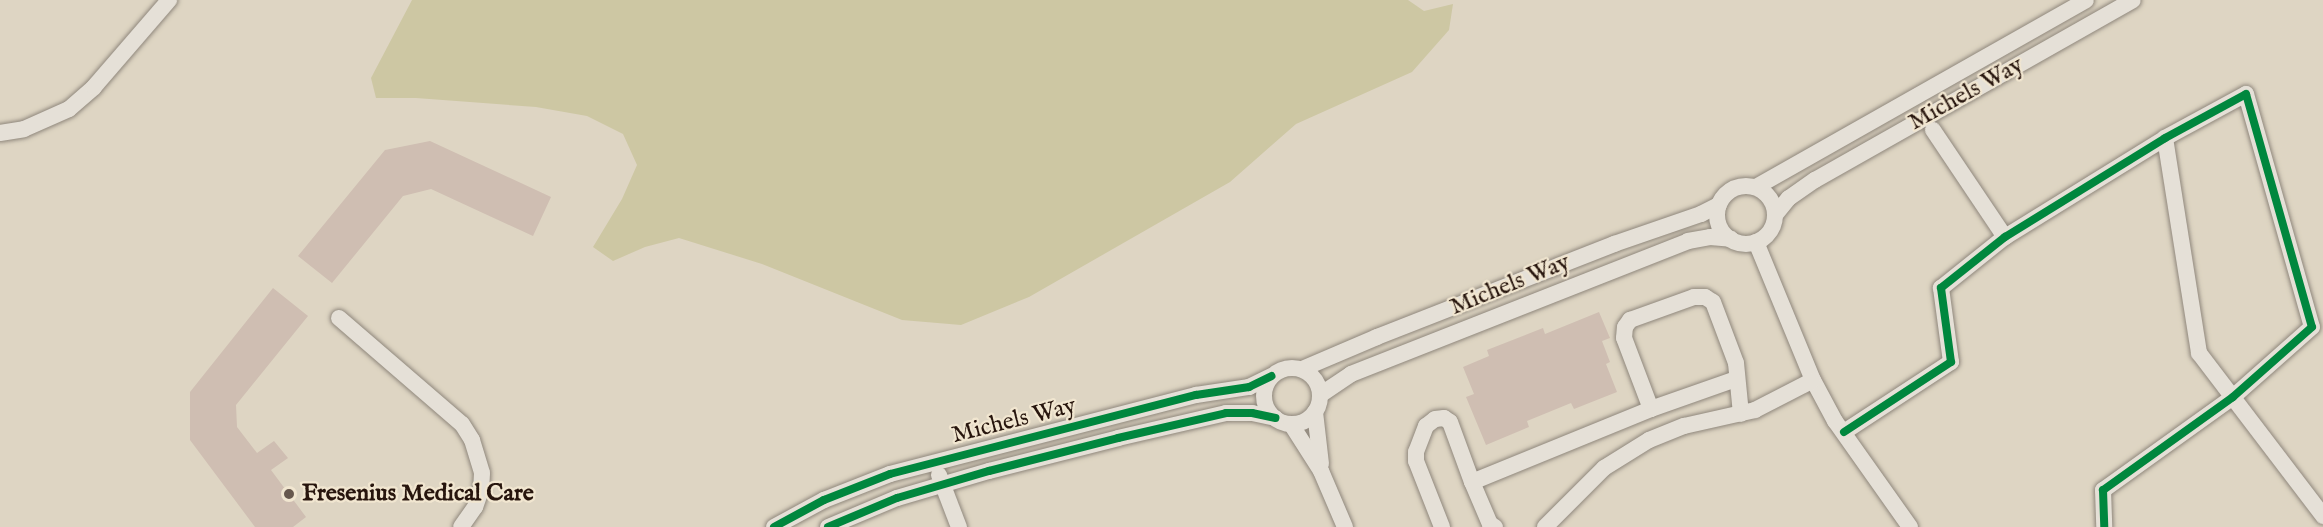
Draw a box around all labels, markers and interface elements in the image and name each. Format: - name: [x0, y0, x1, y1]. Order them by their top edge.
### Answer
- street label: Michels Way: [1904, 51, 2028, 137]
- street label: Michels Way: [1446, 248, 1574, 322]
- street label: Michels Way: [949, 392, 1079, 450]
- place label: Fresenius Medical Care: [302, 480, 534, 508]
- marker: Fresenius Medical Care: [280, 485, 298, 503]

